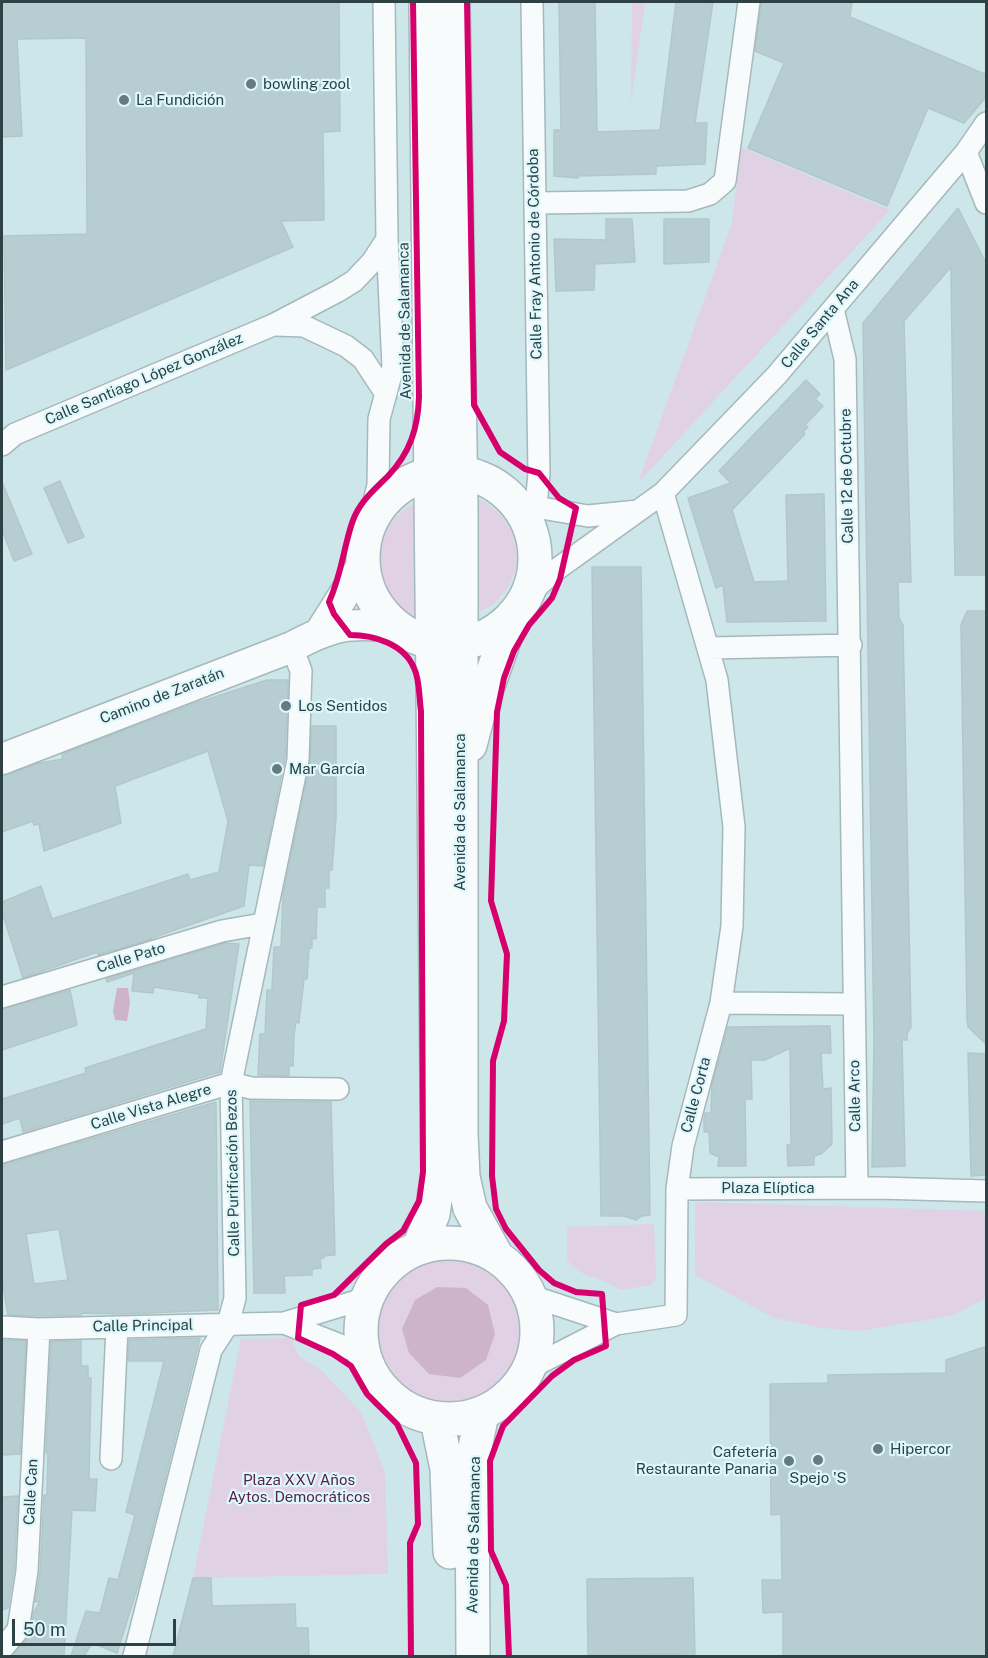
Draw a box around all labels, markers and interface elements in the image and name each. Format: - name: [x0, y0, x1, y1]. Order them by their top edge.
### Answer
- place label: bowling zool: [263, 75, 351, 93]
- marker: bowling zool: [244, 77, 258, 91]
- place label: La Fundición: [136, 91, 224, 109]
- marker: La Fundición: [117, 93, 131, 107]
- street label: Calle Fray Antonio de Córdoba: [524, 148, 546, 360]
- street label: Avenida de Salamanca: [395, 242, 415, 400]
- street label: Calle Santa Ana: [777, 276, 863, 372]
- street label: Calle Santiago López González: [42, 329, 246, 429]
- street label: Calle 12 de Octubre: [837, 408, 857, 544]
- street label: Camino de Zaratán: [97, 664, 227, 728]
- place label: Los Sentidos: [298, 697, 387, 715]
- marker: Los Sentidos: [279, 699, 293, 713]
- street label: Avenida de Salamanca: [451, 733, 469, 891]
- place label: Mar García: [289, 760, 365, 778]
- marker: Mar García: [270, 762, 284, 776]
- street label: Calle Pato: [95, 939, 167, 977]
- street label: Calle Corta: [677, 1055, 715, 1135]
- street label: Calle Arco: [845, 1060, 865, 1132]
- street label: Calle Vista Alegre: [89, 1080, 213, 1134]
- street label: Calle Purificación Bezos: [223, 1089, 243, 1257]
- street label: Plaza Elíptica: [721, 1179, 815, 1197]
- street label: Calle Principal: [93, 1316, 193, 1336]
- place label: Hipercor: [890, 1440, 951, 1458]
- marker: Hipercor: [871, 1442, 885, 1456]
- place label: Cafetería Restaurante Panaria: [636, 1443, 777, 1478]
- marker: Spejo 'S: [811, 1453, 825, 1467]
- marker: Cafetería Restaurante Panaria: [782, 1454, 796, 1468]
- street label: Avenida de Salamanca: [464, 1456, 484, 1614]
- street label: Calle Can: [20, 1458, 42, 1526]
- place label: Spejo 'S: [789, 1469, 847, 1487]
- park label: Plaza XXV Años Aytos. Democráticos: [228, 1471, 370, 1506]
- scale bar: [15, 1607, 178, 1645]
- text: 50 m: [23, 1619, 66, 1640]

